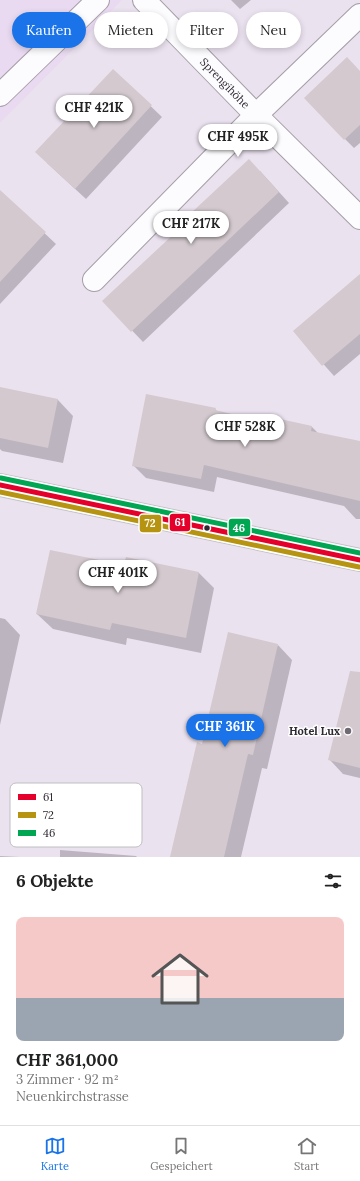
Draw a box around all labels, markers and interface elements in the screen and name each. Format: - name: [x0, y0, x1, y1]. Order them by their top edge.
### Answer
- chip: Kaufen: [12, 12, 86, 48]
- chip: Mieten: [94, 12, 168, 48]
- chip: Filter: [176, 12, 238, 48]
- chip: Neu: [246, 12, 301, 48]
- street label: Sprengihöhe: [197, 55, 253, 111]
- pin: CHF 421K: [53, 95, 135, 129]
- text: CHF 421K: [65, 99, 123, 116]
- pin: CHF 495K: [197, 124, 279, 158]
- text: CHF 495K: [207, 128, 269, 145]
- pin: CHF 217K: [150, 211, 232, 245]
- text: CHF 217K: [162, 215, 220, 232]
- pin: CHF 528K: [204, 414, 286, 448]
- text: CHF 528K: [215, 418, 275, 435]
- line badge: 61: [169, 513, 191, 532]
- line badge: 72: [139, 514, 162, 533]
- text: 61: [175, 515, 186, 529]
- text: 72: [144, 516, 156, 530]
- line badge: 46: [228, 518, 251, 537]
- text: 46: [233, 521, 245, 535]
- unlabelled marker: [202, 523, 212, 533]
- pin: CHF 401K: [77, 560, 159, 594]
- text: CHF 401K: [88, 564, 148, 581]
- pin: CHF 361K: [184, 714, 266, 748]
- text: CHF 361K: [195, 718, 255, 735]
- place label: Hotel Lux: [289, 724, 340, 738]
- marker: Hotel Lux: [343, 726, 353, 736]
- legend: [10, 783, 142, 847]
- text: 61: [43, 790, 53, 804]
- text: 72: [43, 808, 54, 822]
- text: 46: [43, 826, 55, 840]
- text: 6 Objekte: [16, 870, 93, 892]
- icon: filters: [322, 870, 344, 892]
- icon: home: [144, 943, 216, 1015]
- text: CHF 361,000: [16, 1049, 118, 1071]
- text: 3 Zimmer · 92 m²: [16, 1071, 119, 1088]
- text: Neuenkirchstrasse: [16, 1088, 129, 1105]
- tab: Karte: [41, 1135, 69, 1173]
- tab: Gespeichert: [150, 1135, 213, 1173]
- tab: Start: [294, 1135, 319, 1173]

